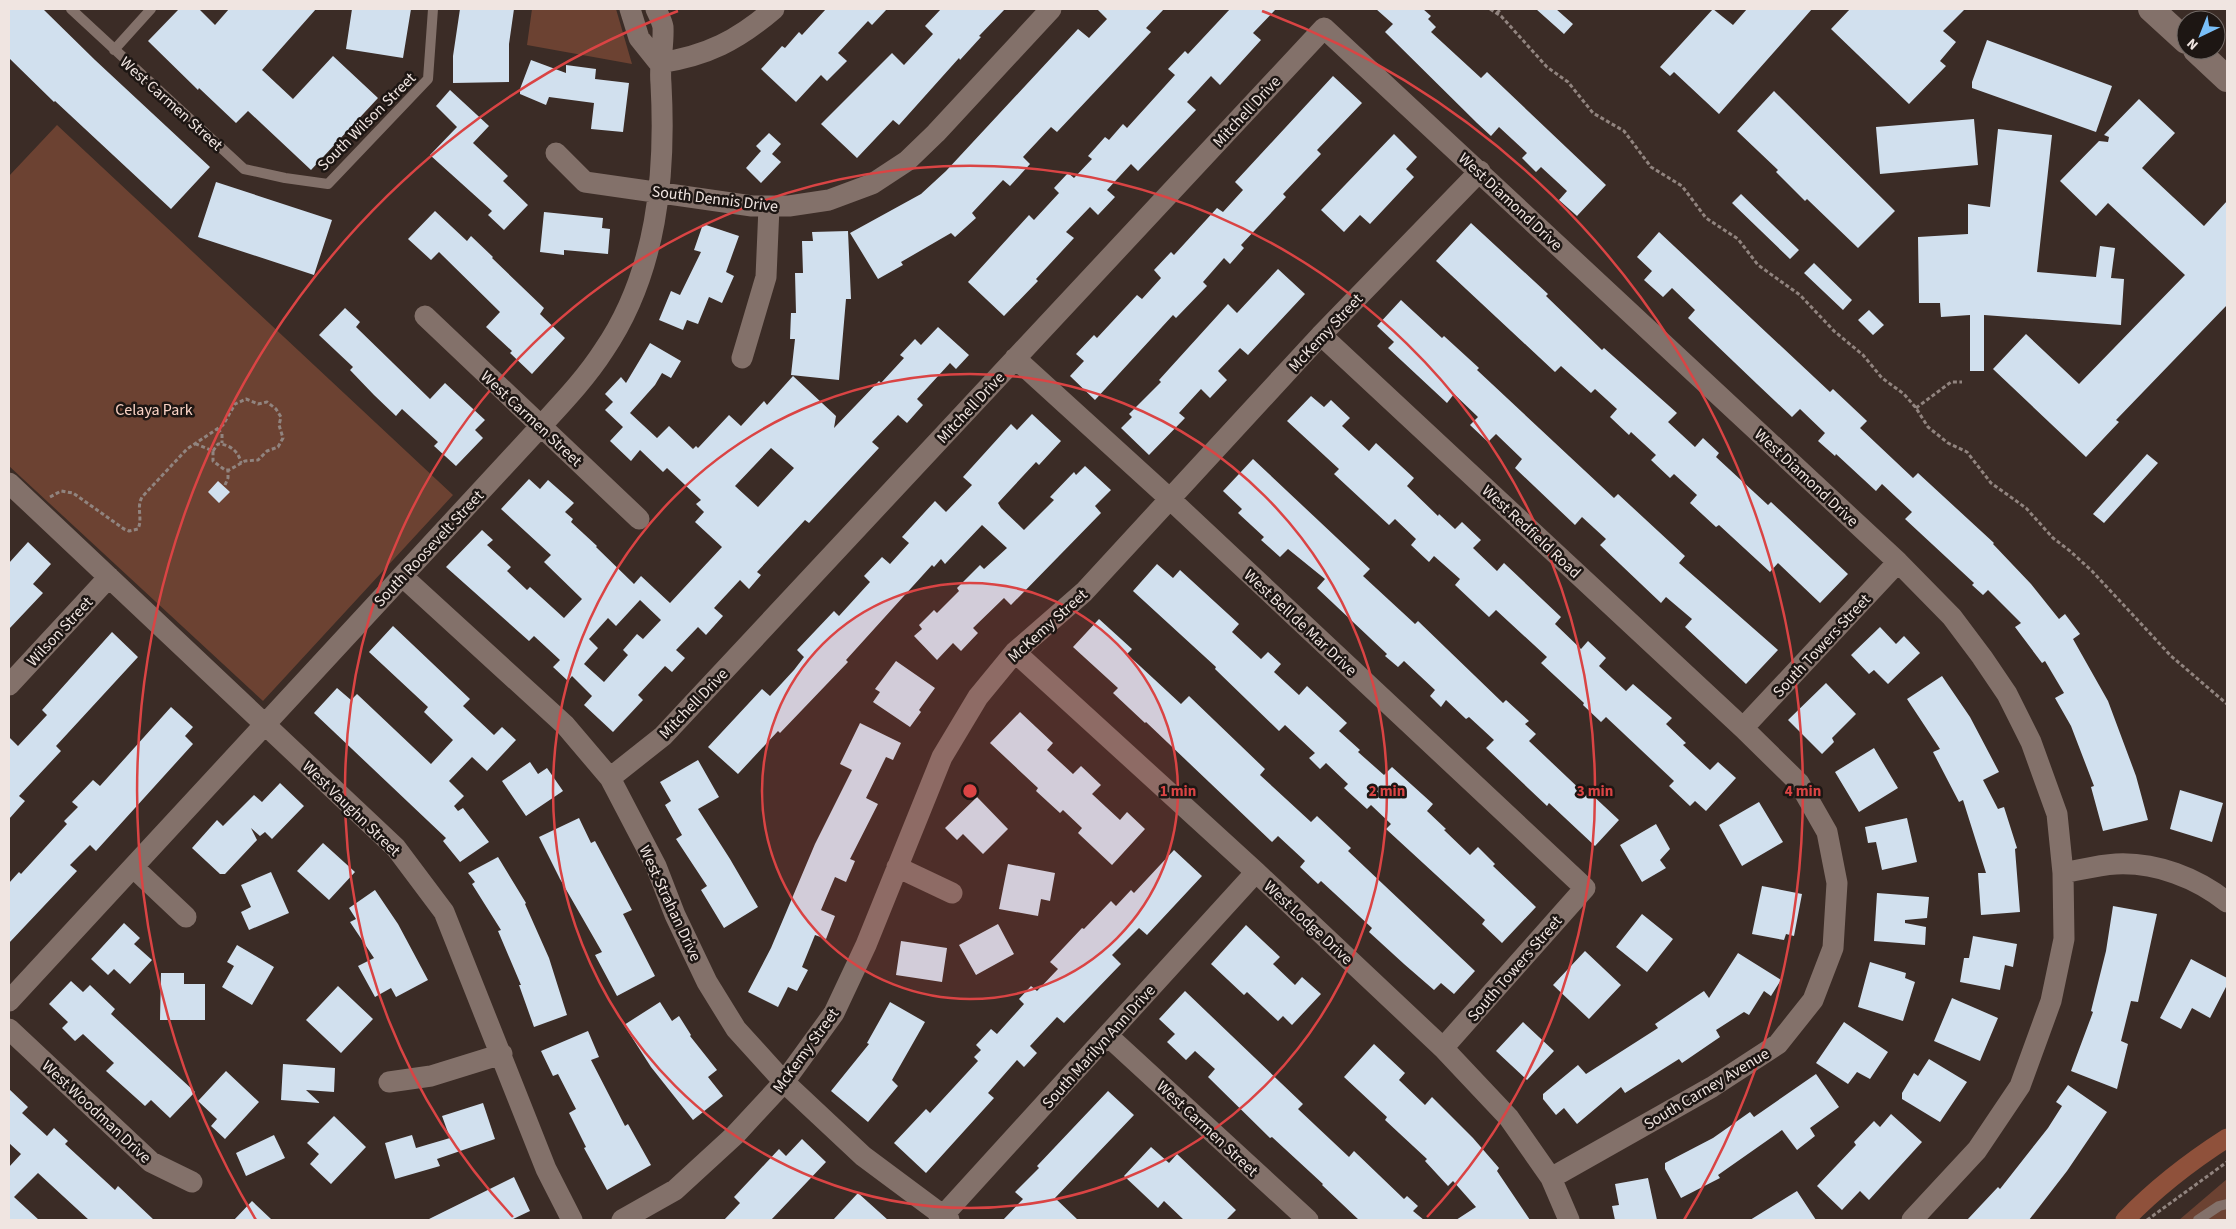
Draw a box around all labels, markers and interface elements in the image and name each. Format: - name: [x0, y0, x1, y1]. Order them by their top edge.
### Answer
- north arrow: [2176, 10, 2226, 60]
- text: N: [2183, 33, 2203, 54]
- street label: West Carmen Street: [115, 52, 228, 156]
- street label: South Wilson Street: [313, 67, 421, 176]
- street label: Mitchell Drive: [1208, 71, 1286, 152]
- street label: West Diamond Drive: [1454, 148, 1567, 256]
- street label: South Dennis Drive: [650, 180, 779, 218]
- street label: McKemy Street: [1284, 288, 1368, 377]
- street label: West Carmen Street: [476, 366, 587, 472]
- street label: Mitchell Drive: [932, 367, 1010, 448]
- park label: Celaya Park: [115, 399, 193, 421]
- street label: West Diamond Drive: [1750, 424, 1863, 532]
- street label: West Redfield Road: [1477, 480, 1586, 584]
- street label: South Roosevelt Street: [369, 485, 489, 612]
- street label: West Bell de Mar Drive: [1239, 564, 1362, 681]
- street label: McKemy Street: [1003, 584, 1093, 667]
- street label: South Towers Street: [1768, 589, 1876, 702]
- street label: Wilson Street: [22, 592, 98, 671]
- street label: Mitchell Drive: [654, 663, 733, 744]
- street label: West Vaughn Street: [297, 756, 406, 862]
- text: 1 min: [1160, 781, 1196, 802]
- text: 2 min: [1369, 781, 1405, 802]
- text: 3 min: [1577, 781, 1613, 802]
- text: 4 min: [1785, 781, 1821, 802]
- centre of rings: [961, 782, 979, 800]
- street label: West Strahan Drive: [634, 842, 707, 965]
- street label: West Lodge Drive: [1259, 876, 1358, 970]
- street label: South Towers Street: [1462, 910, 1567, 1027]
- street label: South Marilyn Ann Drive: [1037, 980, 1160, 1113]
- street label: McKemy Street: [768, 1003, 844, 1098]
- street label: South Carney Avenue: [1640, 1043, 1773, 1135]
- street label: West Woodman Drive: [37, 1055, 156, 1168]
- street label: West Carmen Street: [1152, 1076, 1263, 1182]

